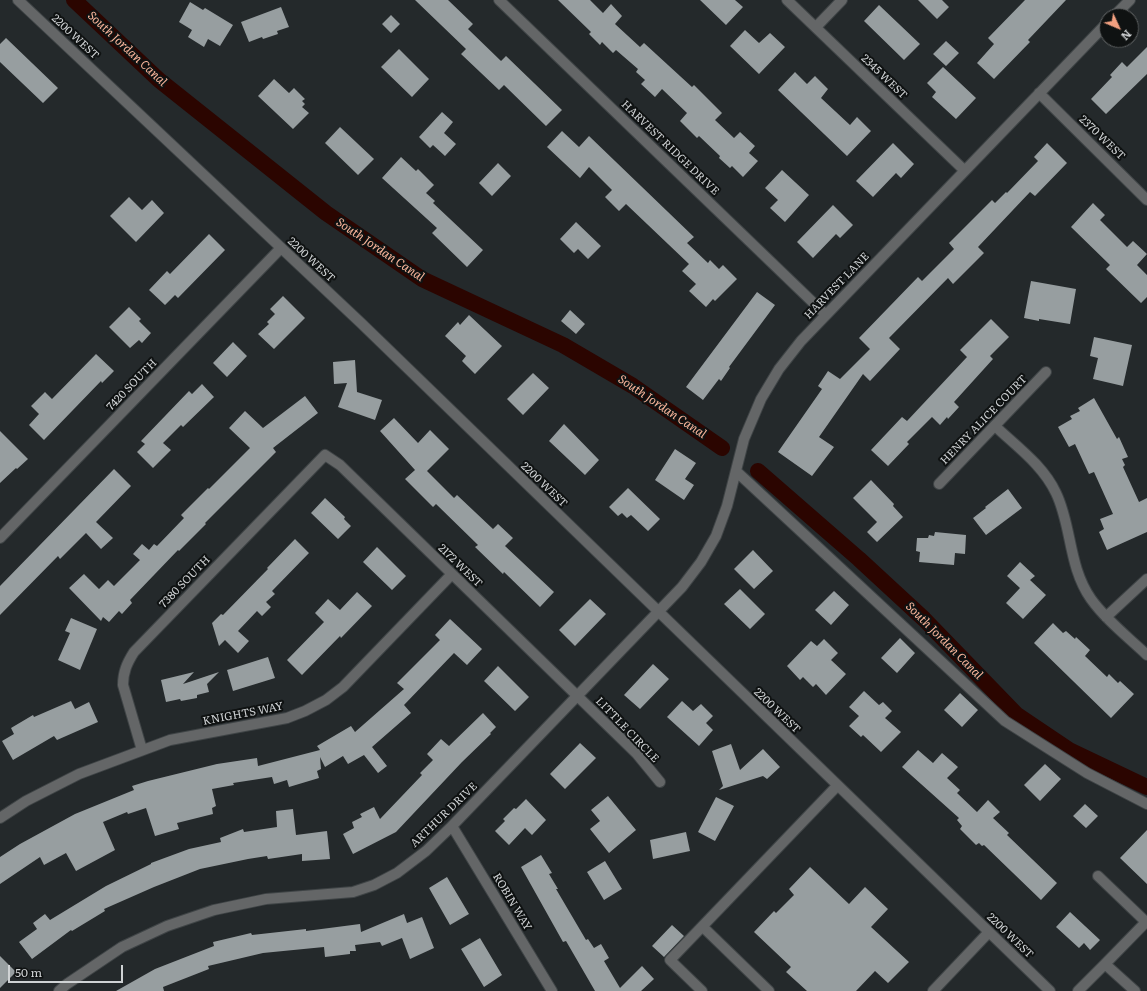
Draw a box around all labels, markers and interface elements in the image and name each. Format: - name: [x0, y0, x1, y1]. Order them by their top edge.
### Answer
- north arrow: [1099, 8, 1139, 48]
- water label: South Jordan Canal: [84, 9, 170, 89]
- street label: 2200 WEST: [49, 12, 101, 62]
- text: N: [1118, 27, 1136, 45]
- street label: 2345 WEST: [858, 52, 910, 102]
- street label: HARVEST RIDGE DRIVE: [618, 98, 722, 198]
- street label: 2370 WEST: [1076, 113, 1128, 163]
- water label: South Jordan Canal: [333, 215, 427, 285]
- street label: 2200 WEST: [285, 235, 337, 285]
- street label: HARVEST LANE: [802, 250, 872, 322]
- street label: 7420 SOUTH: [104, 357, 160, 413]
- water label: South Jordan Canal: [615, 372, 709, 442]
- street label: HENRY ALICE COURT: [938, 373, 1030, 467]
- street label: 2200 WEST: [518, 460, 570, 510]
- street label: 2172 WEST: [435, 542, 485, 590]
- street label: 7380 SOUTH: [157, 553, 213, 611]
- water label: South Jordan Canal: [902, 599, 986, 683]
- street label: 2200 WEST: [751, 686, 803, 736]
- street label: LITTLE CIRCLE: [593, 695, 661, 765]
- street label: KNIGHTS WAY: [202, 700, 284, 728]
- street label: ARTHUR DRIVE: [408, 780, 480, 850]
- street label: ROBIN WAY: [490, 871, 534, 933]
- street label: 2200 WEST: [984, 911, 1036, 961]
- scale bar: [10, 957, 125, 983]
- text: 50 m: [15, 963, 42, 981]

